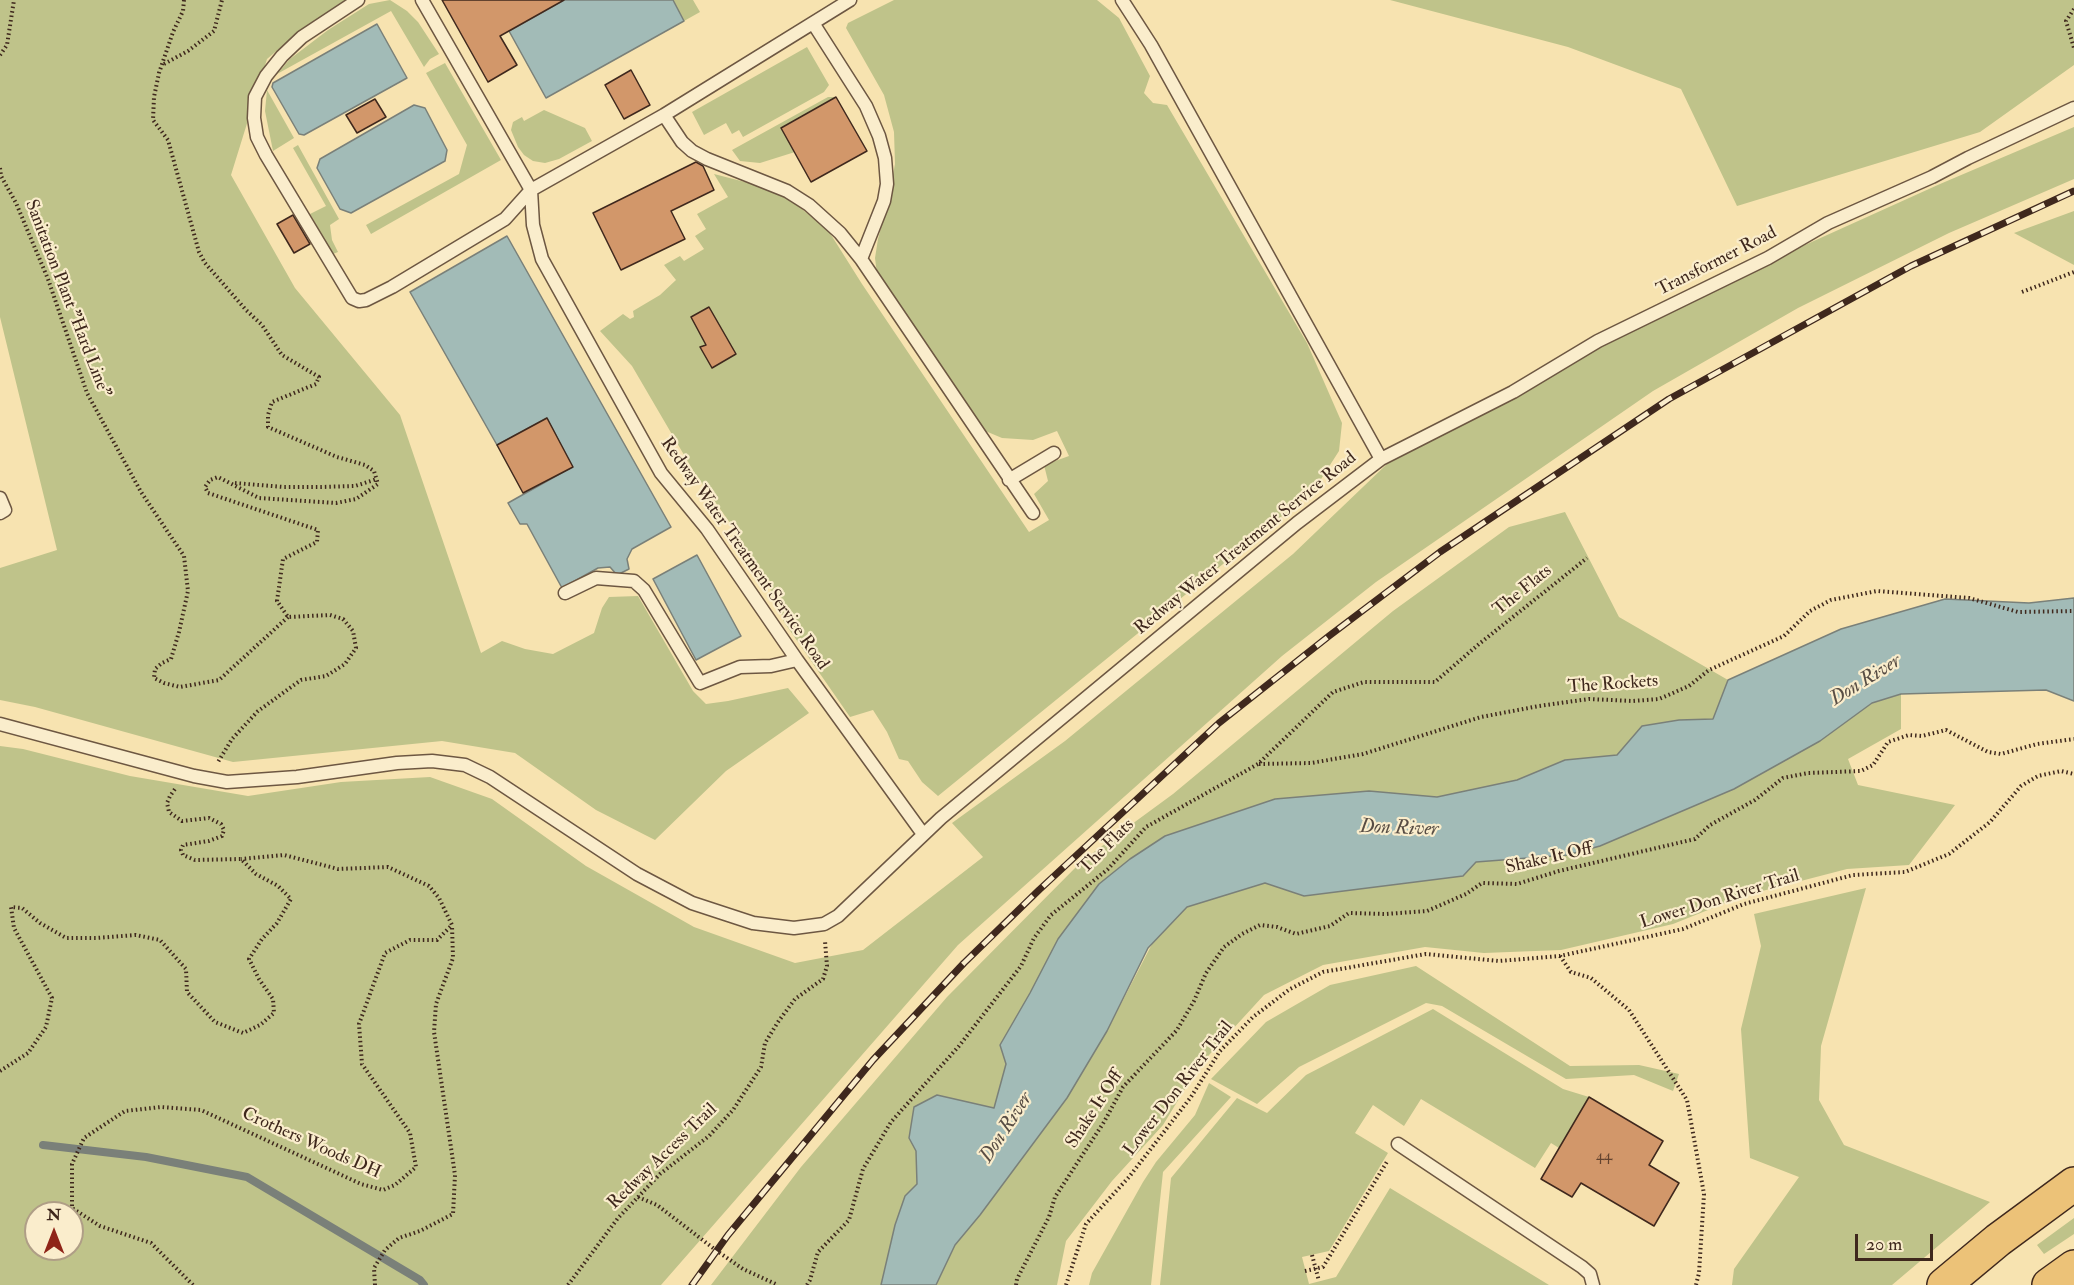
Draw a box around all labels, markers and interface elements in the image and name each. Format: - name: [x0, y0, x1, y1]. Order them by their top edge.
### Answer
- street label: Sanitation Plant "Hard Line": [19, 197, 115, 401]
- street label: Transformer Road: [1653, 223, 1781, 301]
- street label: Redway Water Treatment Service Road: [655, 433, 833, 675]
- street label: Redway Water Treatment Service Road: [1131, 448, 1361, 640]
- street label: The Flats: [1489, 561, 1557, 621]
- water label: Don River: [1826, 650, 1906, 712]
- street label: The Rockets: [1567, 671, 1659, 699]
- street label: The Flats: [1075, 815, 1139, 879]
- water label: Don River: [1359, 816, 1439, 842]
- street label: Shake It Off: [1504, 839, 1594, 879]
- street label: Lower Don River Trail: [1638, 866, 1802, 934]
- street label: Lower Don River Trail: [1120, 1017, 1238, 1161]
- street label: Shake It Off: [1062, 1067, 1128, 1153]
- water label: Don River: [975, 1088, 1039, 1168]
- street label: Redway Access Trail: [604, 1099, 722, 1215]
- street label: Crothers Woods DH: [238, 1104, 384, 1184]
- house number: 44: [1596, 1148, 1612, 1166]
- north arrow: [24, 1201, 84, 1261]
- text: N: [47, 1205, 61, 1225]
- scale bar: [1858, 1222, 1936, 1260]
- text: 20 m: [1866, 1233, 1902, 1256]

